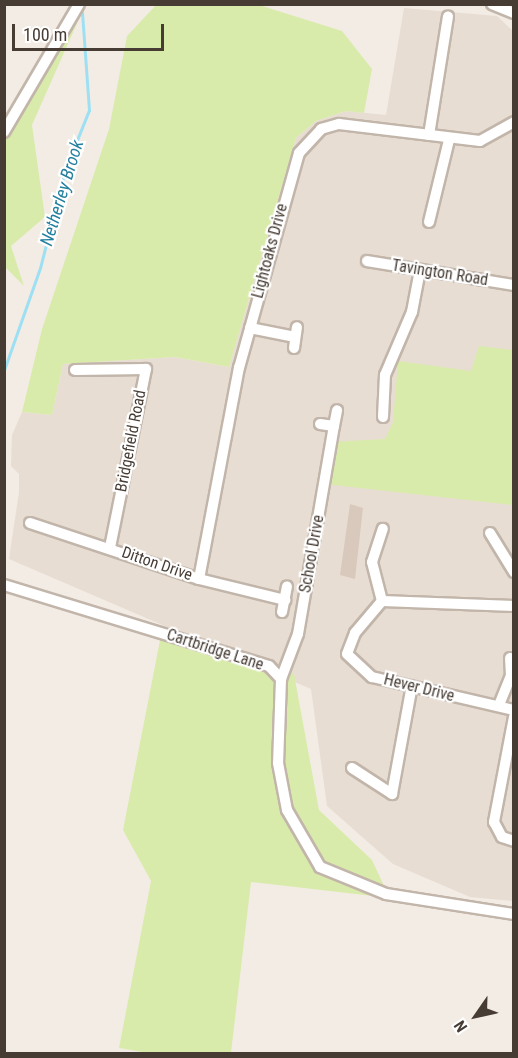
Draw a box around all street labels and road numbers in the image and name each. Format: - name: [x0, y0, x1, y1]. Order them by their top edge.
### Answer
- street label: Lightoaks Drive: [248, 202, 292, 300]
- street label: Tavington Road: [390, 256, 490, 290]
- street label: Bridgefield Road: [112, 388, 150, 494]
- street label: School Drive: [296, 514, 328, 594]
- street label: Ditton Drive: [119, 543, 195, 585]
- street label: Cartbridge Lane: [164, 625, 266, 675]
- street label: Hever Drive: [382, 670, 456, 706]

